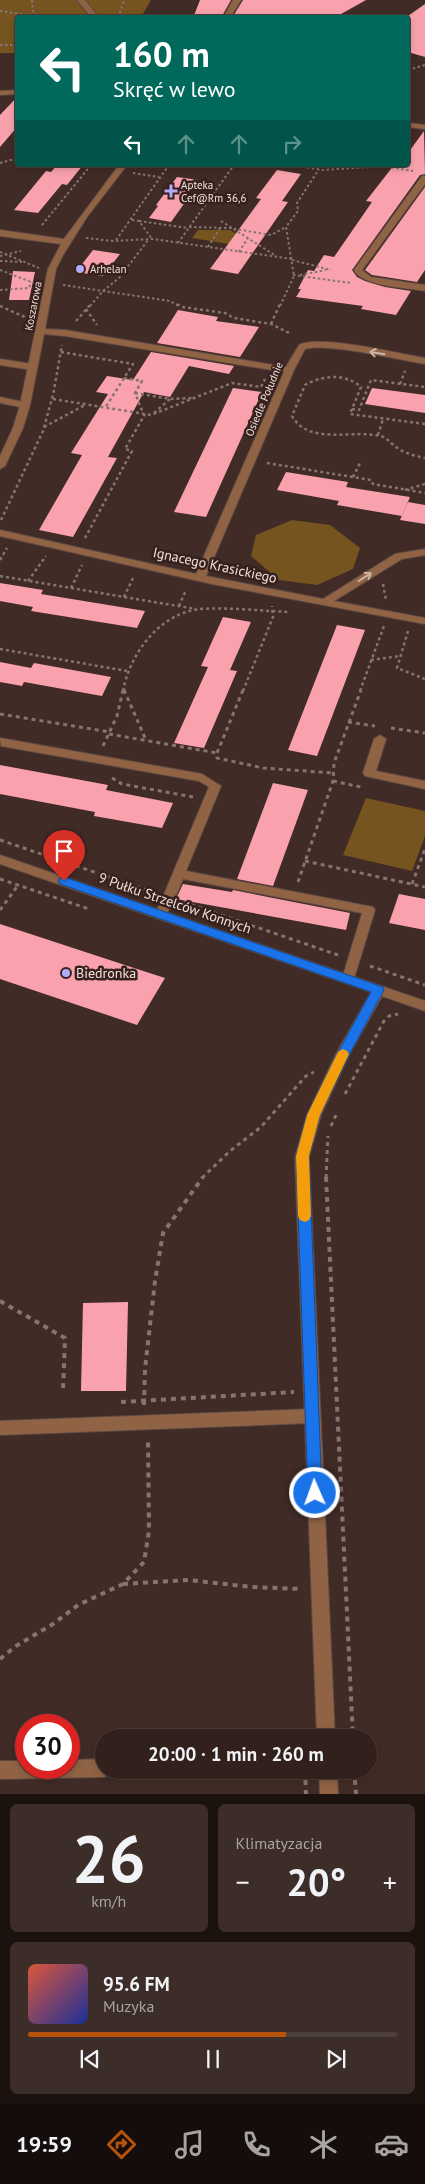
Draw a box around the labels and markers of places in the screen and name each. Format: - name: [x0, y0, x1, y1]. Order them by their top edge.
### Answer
- place label: Apteka Cef@Rm 36,6: [181, 178, 246, 205]
- marker: Apteka Cef@Rm 36,6: [165, 185, 177, 197]
- place label: Arhelan: [90, 262, 126, 276]
- marker: Arhelan: [74, 263, 86, 275]
- pin: [43, 830, 85, 881]
- place label: Biedronka: [76, 964, 136, 982]
- marker: Biedronka: [60, 967, 72, 979]

